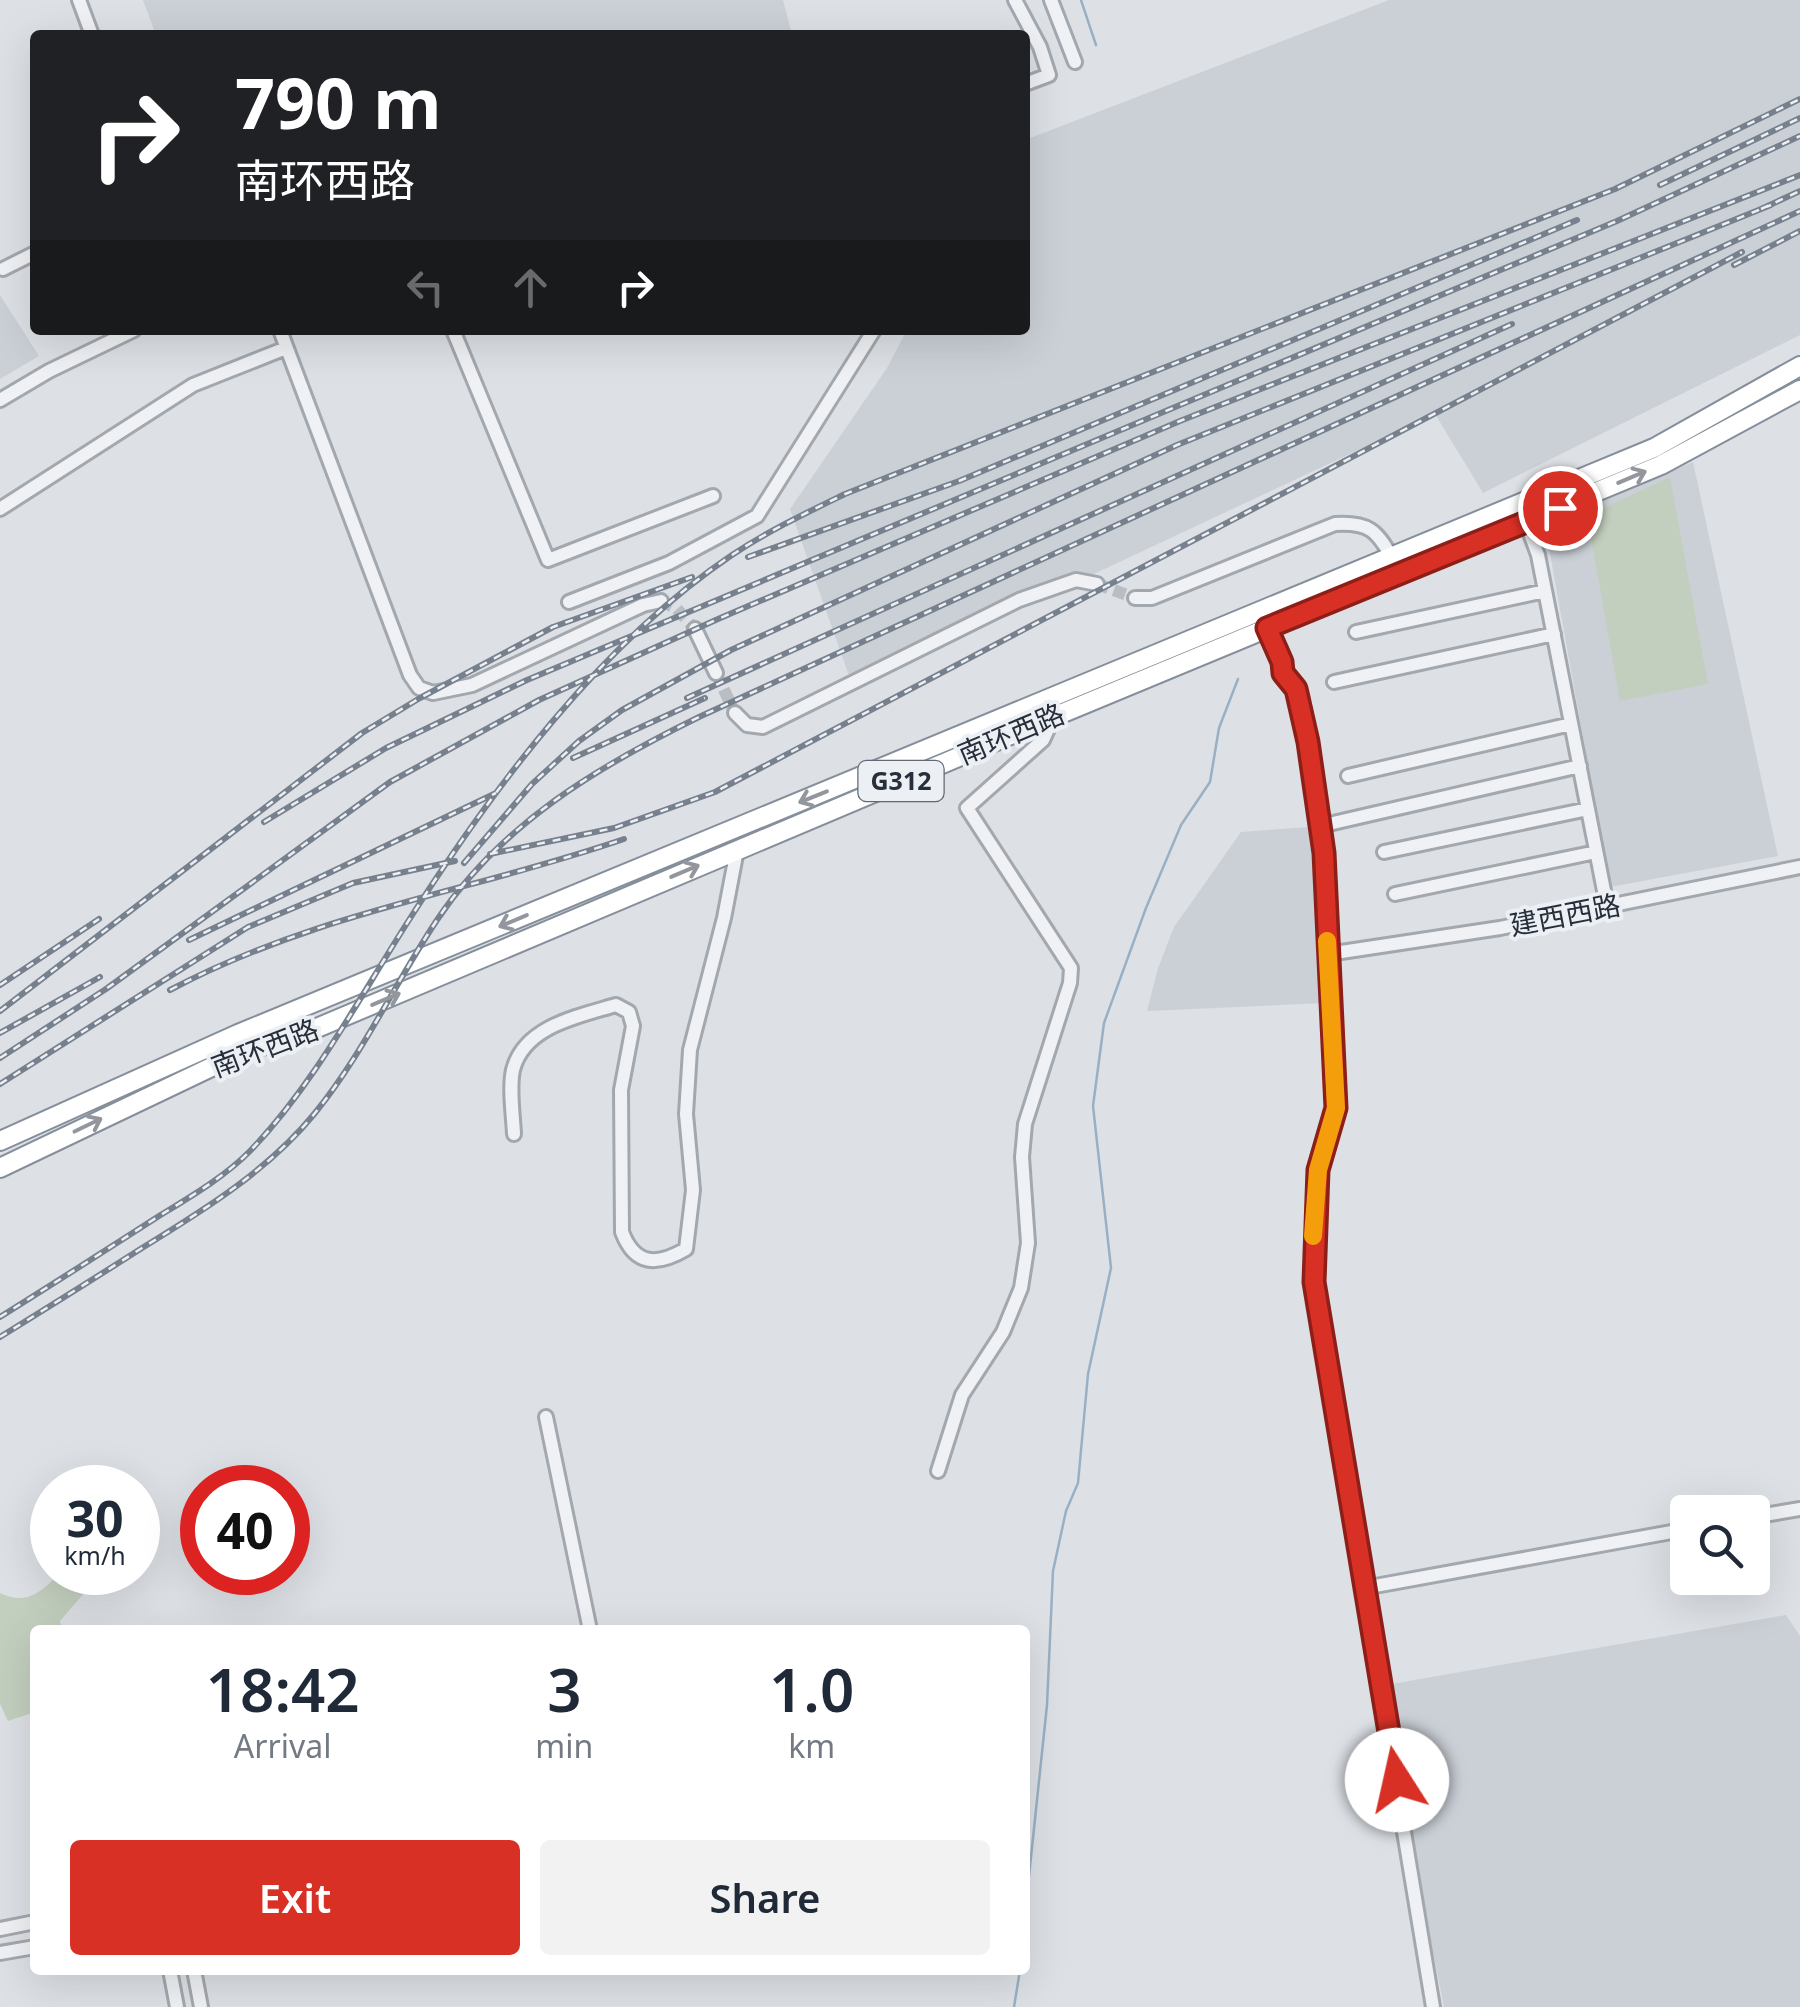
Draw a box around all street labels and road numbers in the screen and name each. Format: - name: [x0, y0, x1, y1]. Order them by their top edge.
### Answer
- street label: 南环西路: [952, 694, 1070, 772]
- road number: G312: [858, 761, 944, 801]
- street label: 建西西路: [1506, 885, 1623, 943]
- street label: 南环西路: [206, 1009, 324, 1085]

